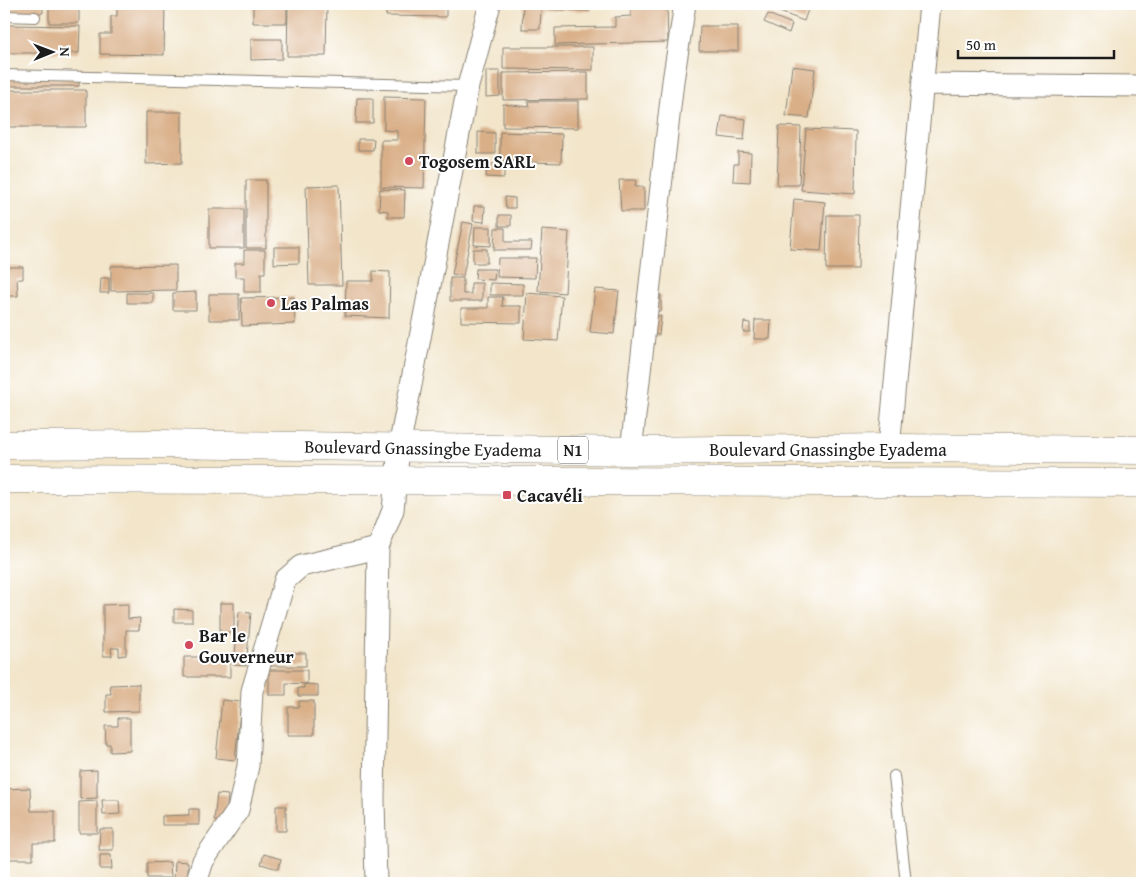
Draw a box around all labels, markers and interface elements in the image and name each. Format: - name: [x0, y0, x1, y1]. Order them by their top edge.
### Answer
- north arrow: [28, 28, 78, 78]
- scale bar: [958, 28, 1115, 60]
- text: 50 m: [966, 34, 997, 55]
- text: N: [55, 47, 75, 57]
- place label: Togosem SARL: [419, 148, 536, 175]
- marker: Togosem SARL: [403, 155, 415, 167]
- place label: Las Palmas: [281, 290, 369, 317]
- marker: Las Palmas: [265, 297, 277, 309]
- street label: Boulevard Gnassingbe Eyadema: [304, 432, 542, 464]
- road number: N1: [558, 436, 588, 464]
- street label: Boulevard Gnassingbe Eyadema: [709, 436, 947, 463]
- place label: Cacavéli: [517, 482, 583, 509]
- marker: Cacavéli: [501, 489, 513, 501]
- place label: Bar le Gouverneur: [199, 622, 295, 670]
- marker: Bar le Gouverneur: [183, 639, 195, 651]

